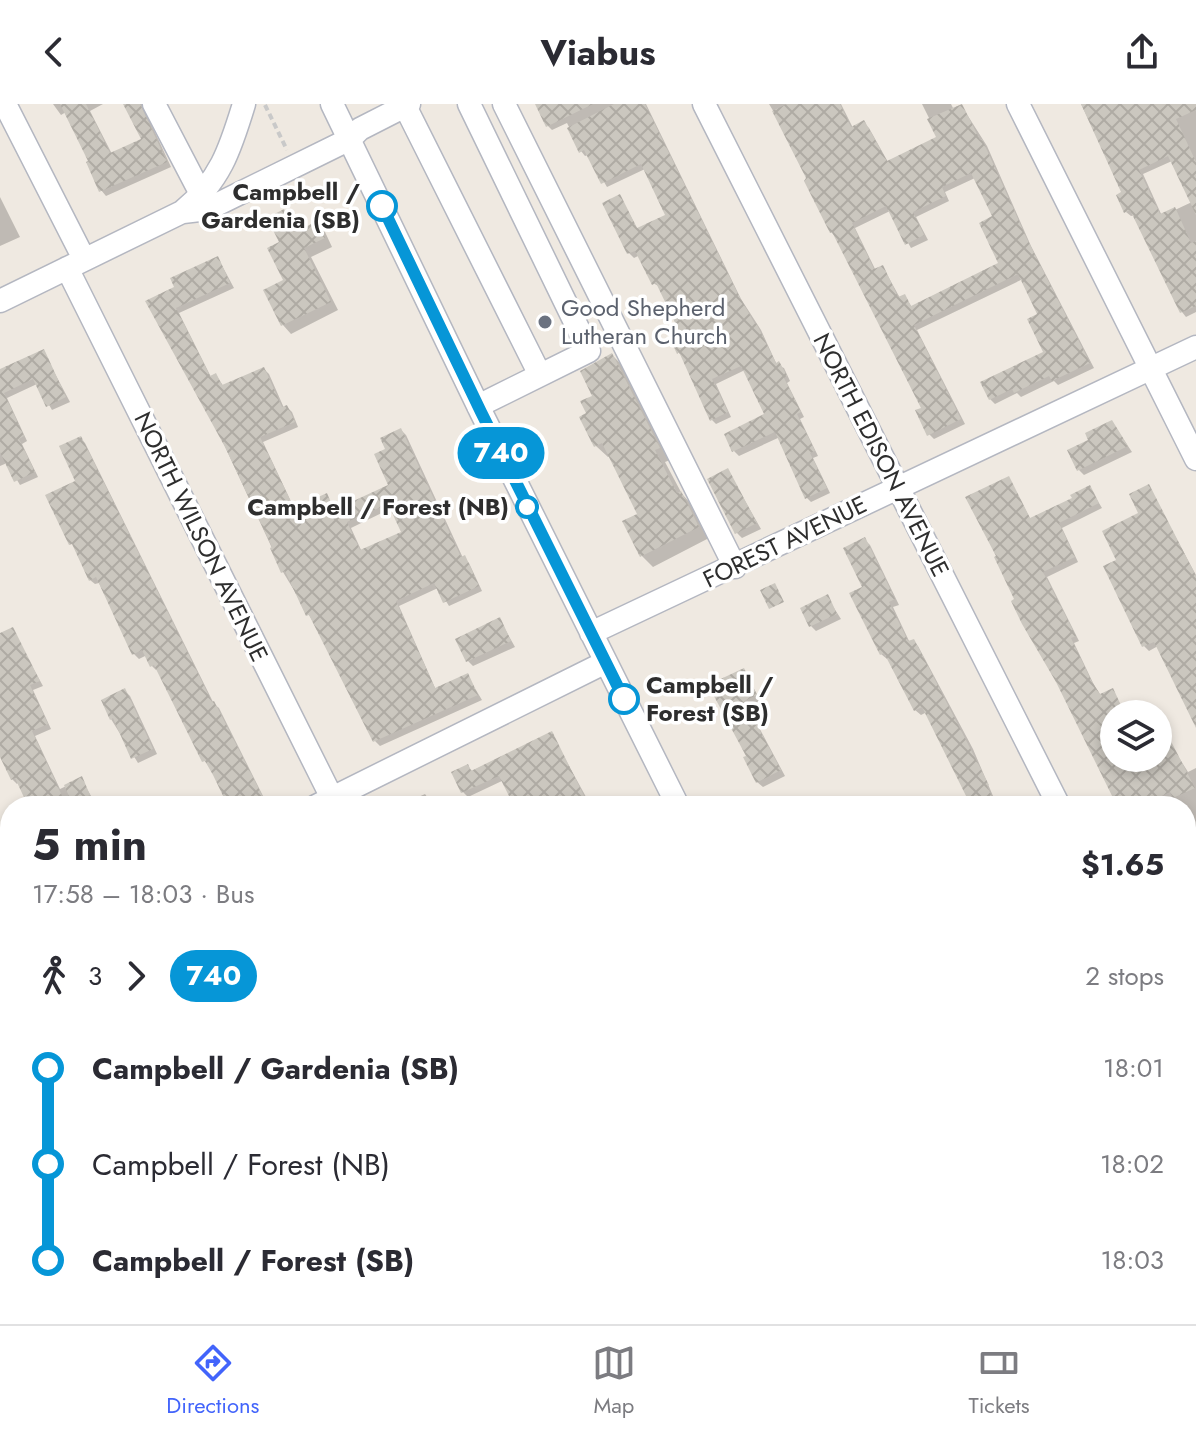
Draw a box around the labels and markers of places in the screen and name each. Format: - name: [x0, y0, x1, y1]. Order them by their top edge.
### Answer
- place label: Campbell / Gardenia (SB): [201, 174, 360, 237]
- marker: Campbell / Gardenia (SB): [367, 191, 397, 221]
- place label: Good Shepherd Lutheran Church: [561, 290, 728, 353]
- marker: Good Shepherd Lutheran Church: [536, 313, 554, 331]
- place label: Campbell / Forest (NB): [247, 489, 509, 524]
- marker: Campbell / Forest (NB): [516, 496, 538, 518]
- place label: Campbell / Forest (SB): [646, 667, 774, 730]
- marker: Campbell / Forest (SB): [609, 684, 639, 714]

